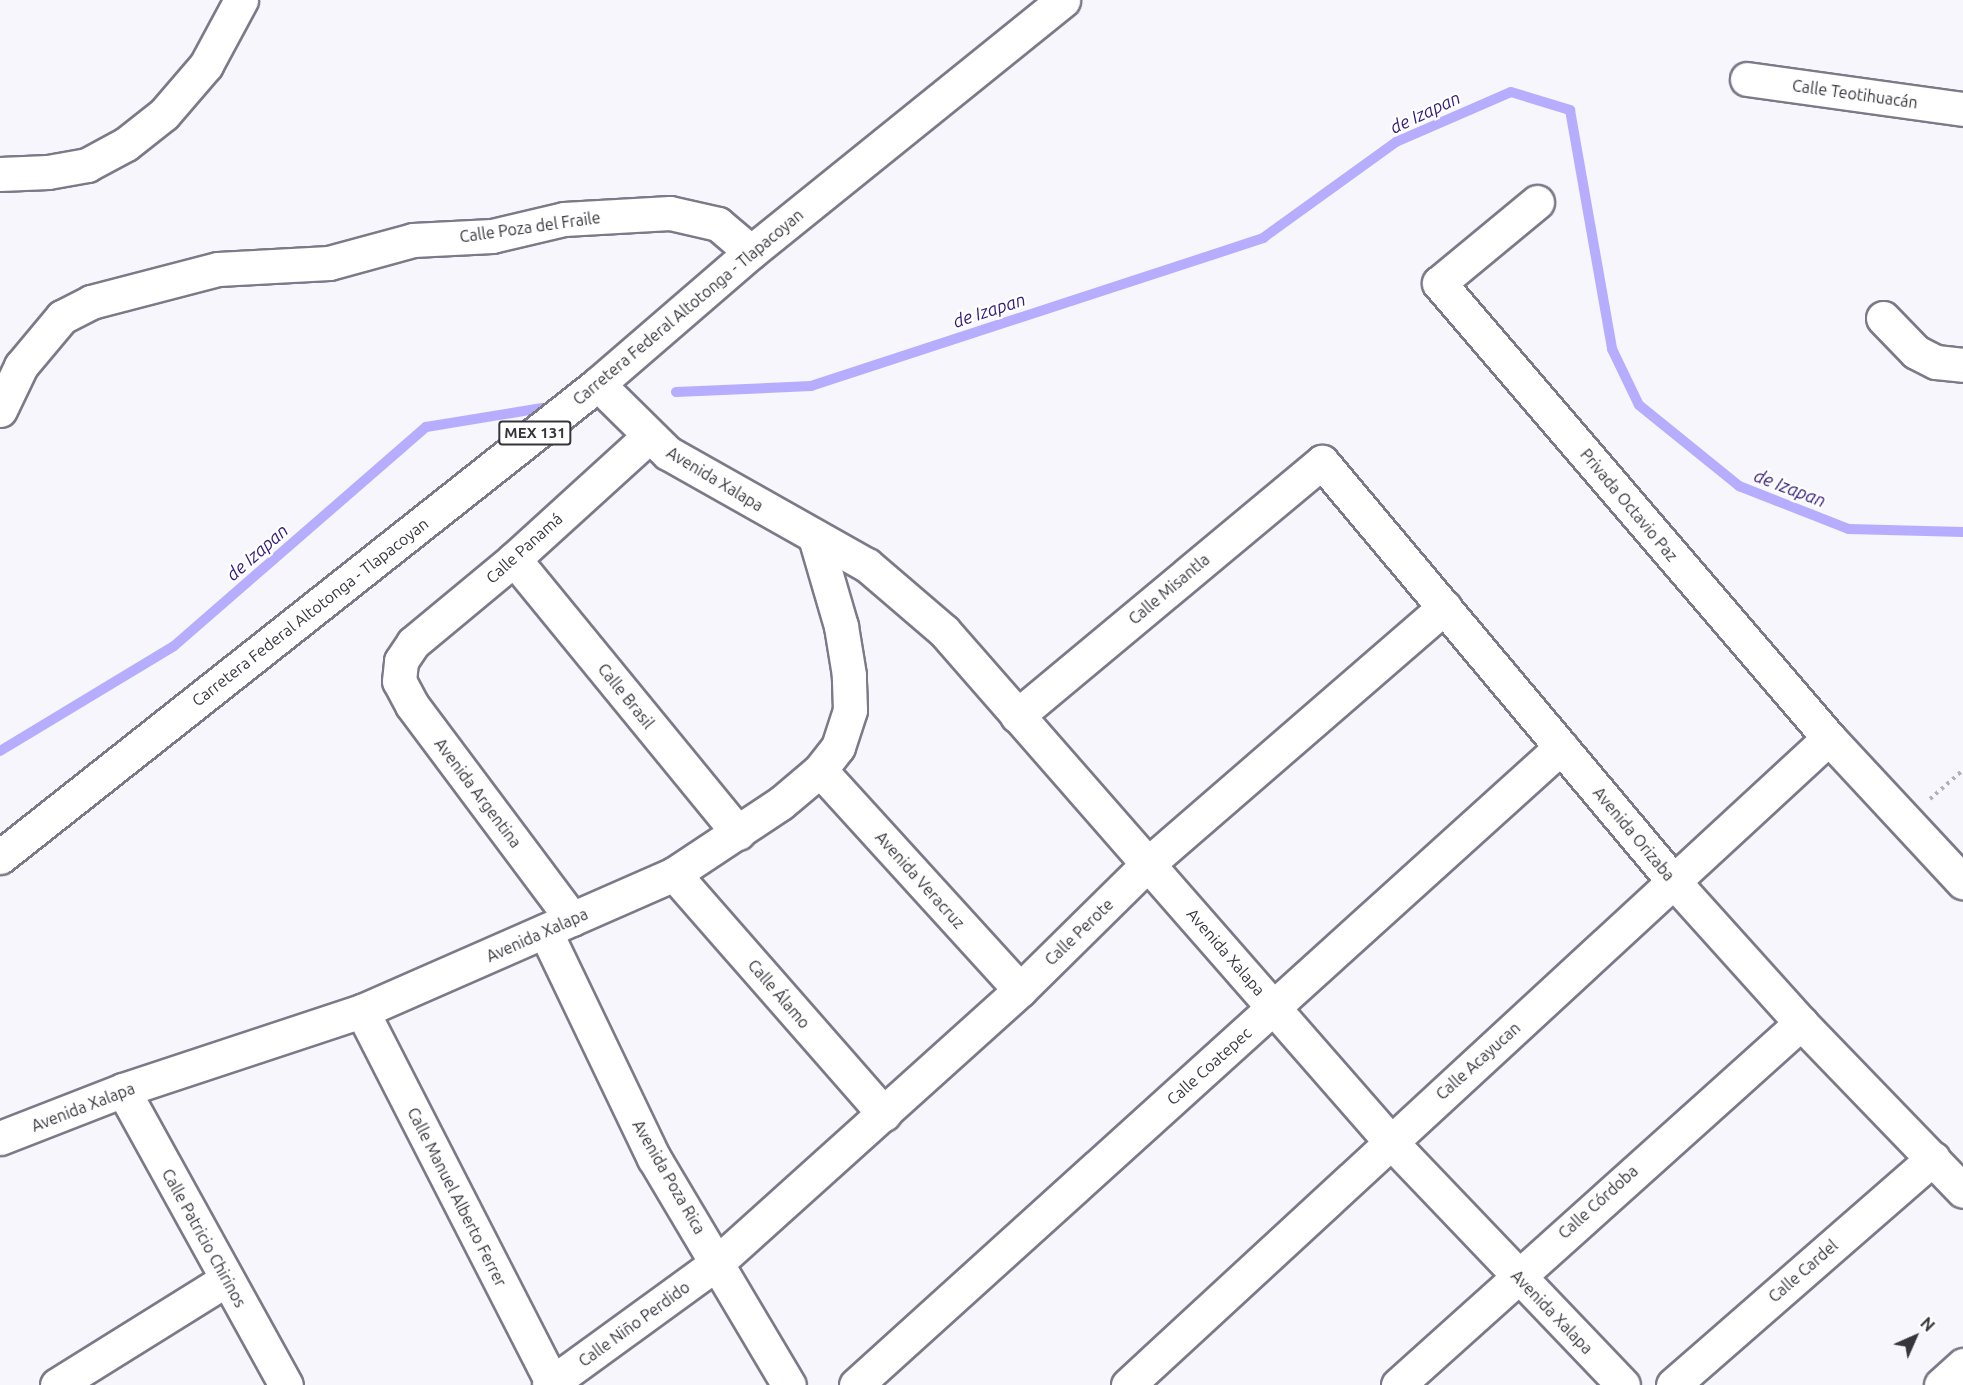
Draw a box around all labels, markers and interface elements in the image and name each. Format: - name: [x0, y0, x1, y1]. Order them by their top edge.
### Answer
- street label: Calle Teotihuacán: [1791, 76, 1919, 112]
- water label: de Izapan: [1386, 86, 1464, 138]
- street label: Carretera Federal Altotonga - Tlapacoyan: [569, 205, 807, 409]
- street label: Calle Poza del Fraile: [458, 208, 602, 246]
- water label: de Izapan: [950, 288, 1028, 332]
- road number: MEX 131: [498, 421, 572, 445]
- street label: Avenida Xalapa: [663, 443, 767, 515]
- street label: Privada Octavio Paz: [1576, 445, 1682, 565]
- water label: de Izapan: [1751, 464, 1829, 512]
- street label: Calle Panamá: [482, 509, 566, 587]
- street label: Carretera Federal Altotonga - Tlapacoyan: [188, 514, 432, 710]
- water label: de Izapan: [222, 519, 292, 585]
- street label: Calle Misantla: [1125, 550, 1213, 628]
- street label: Calle Brasil: [594, 660, 658, 732]
- street label: Avenida Argentina: [431, 734, 525, 852]
- street label: Avenida Orizaba: [1589, 783, 1679, 885]
- street label: Avenida Veracruz: [871, 828, 969, 932]
- street label: Calle Perote: [1041, 895, 1117, 969]
- street label: Avenida Xalapa: [483, 904, 591, 966]
- street label: Avenida Xalapa: [1183, 905, 1269, 999]
- street label: Calle Álamo: [744, 956, 814, 1032]
- street label: Calle Acayucan: [1432, 1018, 1524, 1104]
- street label: Calle Coatepec: [1163, 1023, 1255, 1109]
- street label: Avenida Xalapa: [29, 1078, 137, 1136]
- street label: Calle Manuel Alberto Ferrer: [403, 1104, 511, 1290]
- street label: Avenida Poza Rica: [629, 1117, 709, 1237]
- street label: Calle Córdoba: [1554, 1161, 1642, 1243]
- street label: Calle Patricio Chirinos: [158, 1165, 250, 1311]
- street label: Calle Cardel: [1764, 1236, 1842, 1306]
- street label: Avenida Xalapa: [1507, 1266, 1597, 1358]
- street label: Calle Niño Perdido: [575, 1277, 693, 1371]
- north arrow: [1885, 1307, 1945, 1367]
- text: N: [1917, 1314, 1938, 1335]

